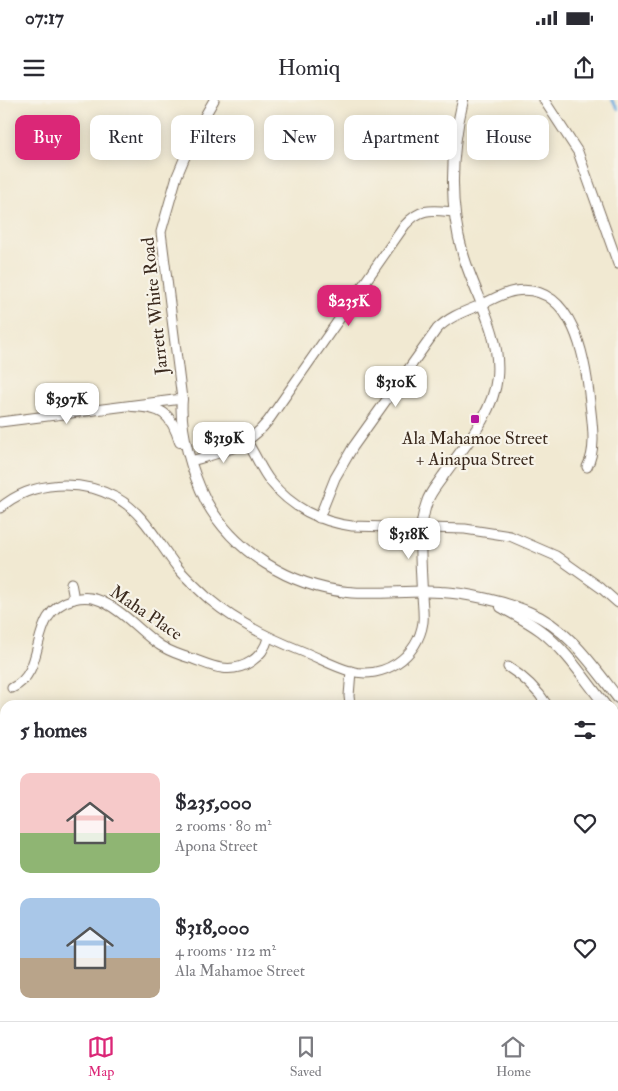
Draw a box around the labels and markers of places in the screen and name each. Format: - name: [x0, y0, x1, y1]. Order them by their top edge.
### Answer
- pin: $235K: [314, 284, 384, 327]
- pin: $310K: [361, 366, 431, 408]
- pin: $397K: [32, 382, 102, 425]
- marker: Ala Mahamoe Street + Ainapua Street: [469, 413, 481, 425]
- pin: $319K: [189, 422, 259, 464]
- place label: Ala Mahamoe Street + Ainapua Street: [401, 427, 548, 471]
- pin: $318K: [374, 518, 444, 560]

